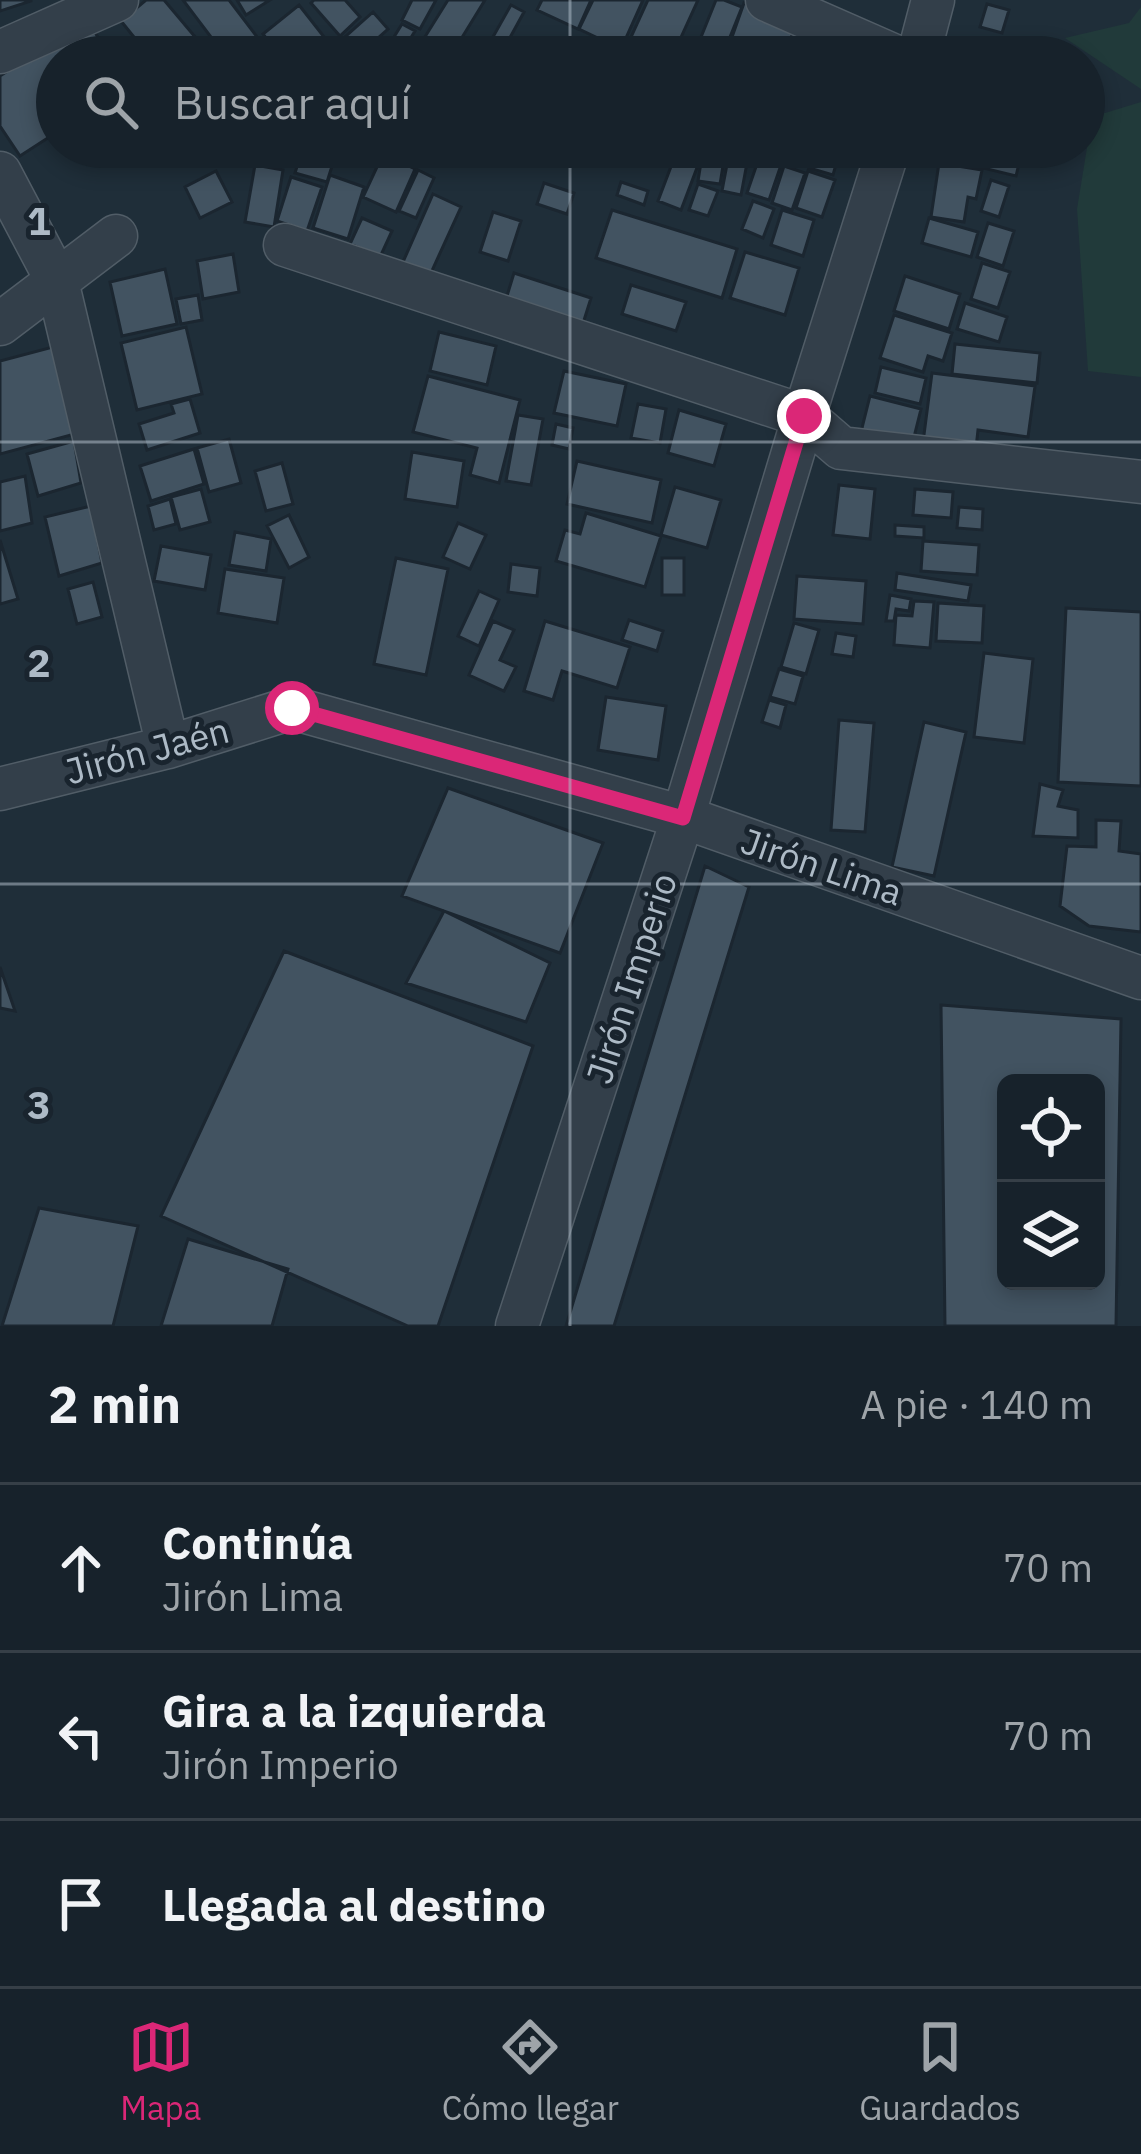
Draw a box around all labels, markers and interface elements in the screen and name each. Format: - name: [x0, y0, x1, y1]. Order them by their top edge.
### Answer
- search box: [36, 36, 1105, 168]
- icon: search: [78, 69, 144, 135]
- text: Buscar aquí: [174, 73, 412, 131]
- text: 1: [27, 195, 51, 246]
- route end: [777, 389, 831, 443]
- text: 2: [27, 637, 51, 688]
- route start: [265, 681, 319, 735]
- street label: Jirón Jaén: [60, 706, 234, 794]
- street label: Jirón Lima: [735, 817, 909, 915]
- street label: Jirón Imperio: [575, 867, 687, 1089]
- map controls: [997, 1074, 1105, 1290]
- button: locate: [997, 1074, 1105, 1182]
- text: 3: [27, 1079, 51, 1130]
- button: layers: [997, 1182, 1105, 1290]
- text: 2 min: [48, 1371, 181, 1437]
- text: A pie · 140 m: [860, 1379, 1093, 1430]
- text: Continúa: [162, 1513, 353, 1571]
- icon: ahead: [48, 1535, 114, 1601]
- text: 70 m: [1003, 1542, 1093, 1593]
- text: Jirón Lima: [162, 1571, 343, 1622]
- text: Gira a la izquierda: [162, 1681, 546, 1739]
- icon: left: [48, 1703, 114, 1769]
- text: 70 m: [1003, 1710, 1093, 1761]
- text: Jirón Imperio: [162, 1739, 399, 1790]
- icon: arrive: [48, 1871, 114, 1937]
- text: Llegada al destino: [162, 1875, 546, 1933]
- tab: Mapa: [120, 2014, 201, 2129]
- tab: Cómo llegar: [442, 2014, 619, 2129]
- tab: Guardados: [859, 2014, 1021, 2129]

